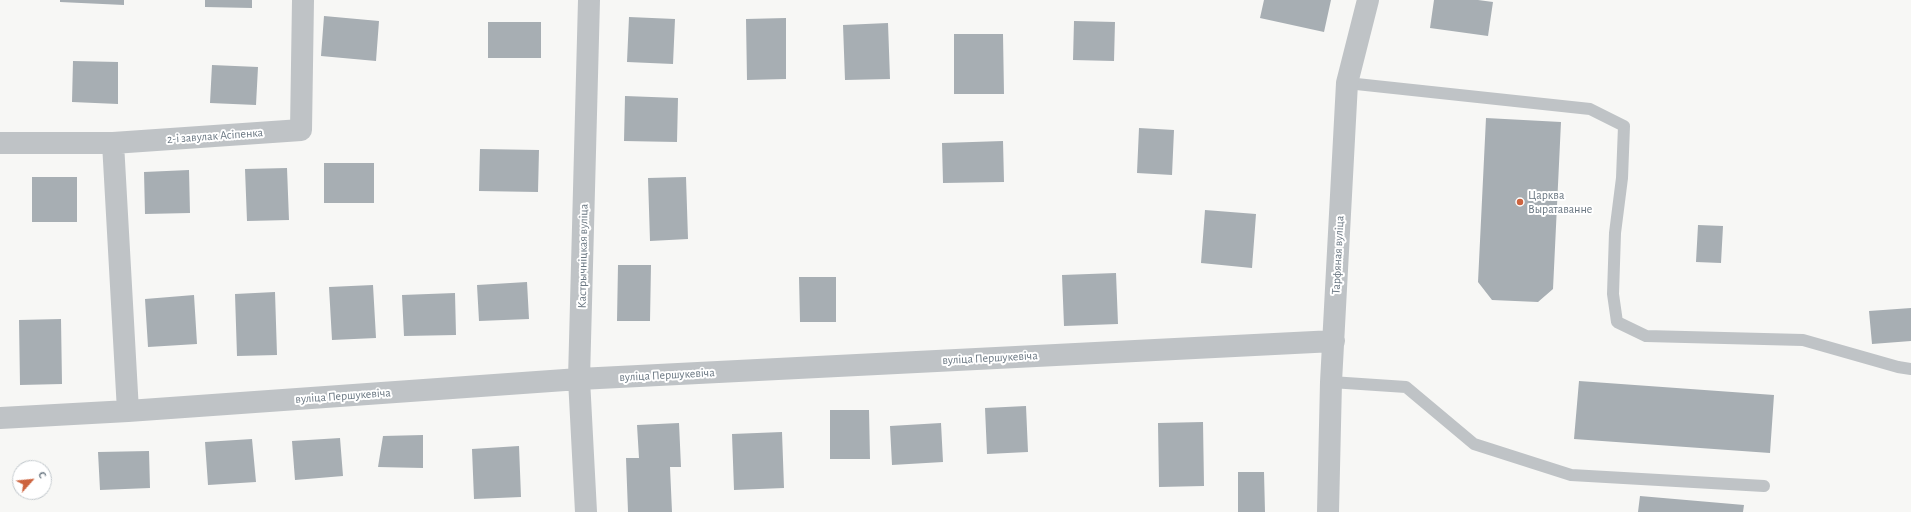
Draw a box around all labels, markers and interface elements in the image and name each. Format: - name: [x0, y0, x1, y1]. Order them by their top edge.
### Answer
- street label: 2-і завулак Асіпенка: [167, 125, 263, 147]
- place label: Царква Выратаванне: [1528, 188, 1592, 216]
- marker: Царква Выратаванне: [1515, 197, 1525, 207]
- street label: Кастрычніцкая вуліца: [575, 204, 591, 308]
- street label: Тарфяная вуліца: [1329, 215, 1347, 295]
- street label: вуліца Першукевіча: [942, 348, 1038, 368]
- street label: вуліца Першукевіча: [619, 365, 715, 385]
- street label: вуліца Першукевіча: [295, 385, 391, 407]
- north arrow: [12, 460, 52, 500]
- text: С: [36, 470, 49, 480]

